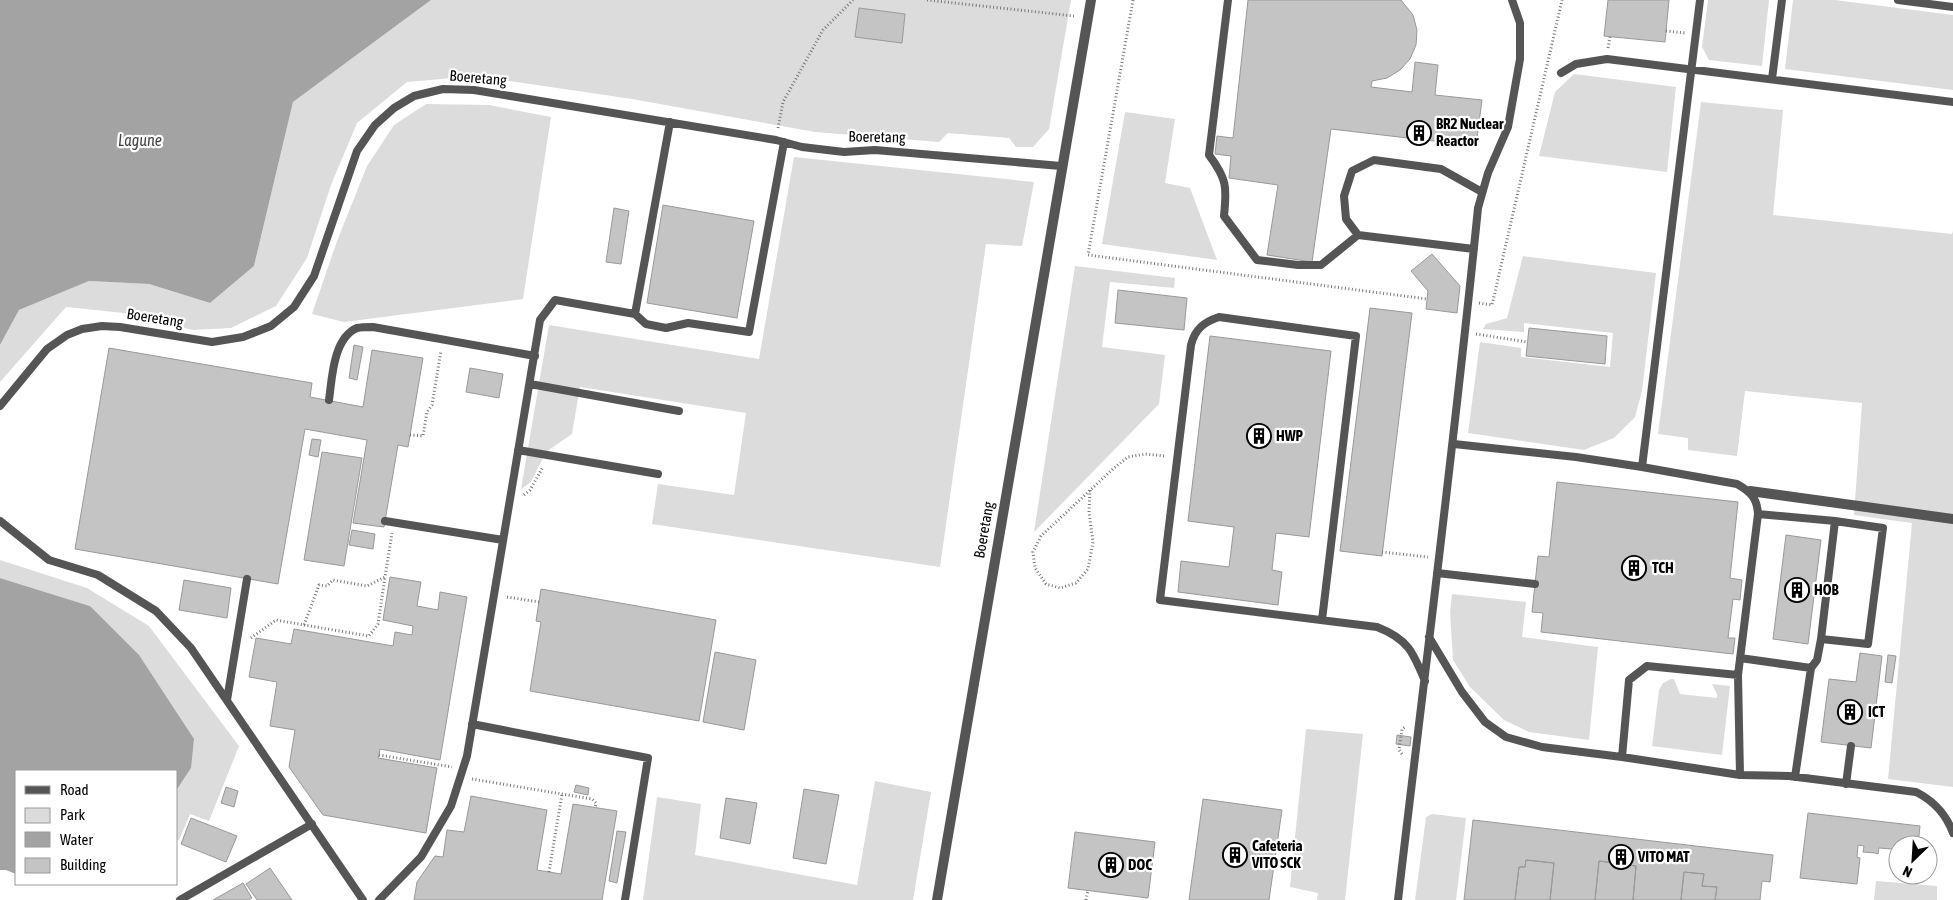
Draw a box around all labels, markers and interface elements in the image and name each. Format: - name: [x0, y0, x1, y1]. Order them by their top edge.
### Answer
- street label: Boeretang: [449, 67, 508, 89]
- place label: BR2 Nuclear Reactor: [1436, 115, 1504, 149]
- building icon: BR2 Nuclear Reactor: [1406, 120, 1432, 146]
- street label: Boeretang: [848, 128, 906, 146]
- water label: Lagune: [118, 131, 162, 150]
- street label: Boeretang: [125, 305, 185, 330]
- building icon: HWP: [1246, 423, 1272, 449]
- place label: HWP: [1276, 427, 1304, 444]
- street label: Boeretang: [970, 500, 997, 560]
- building icon: TCH: [1621, 555, 1647, 581]
- place label: TCH: [1652, 559, 1674, 576]
- building icon: HOB: [1784, 577, 1810, 603]
- place label: HOB: [1814, 581, 1839, 598]
- building icon: ICT: [1837, 699, 1863, 725]
- place label: ICT: [1868, 703, 1886, 720]
- legend: [15, 770, 178, 885]
- text: Road: [60, 781, 89, 798]
- text: Park: [60, 806, 85, 823]
- text: Water: [60, 831, 93, 848]
- north arrow: [1888, 835, 1938, 885]
- place label: Cafeteria VITO SCK: [1251, 837, 1303, 871]
- building icon: Cafeteria VITO SCK: [1222, 842, 1248, 868]
- building icon: VITO MAT: [1608, 844, 1634, 870]
- place label: VITO MAT: [1637, 848, 1690, 865]
- building icon: DOC: [1098, 852, 1124, 878]
- text: Building: [60, 856, 106, 873]
- place label: DOC: [1128, 856, 1152, 873]
- text: N: [1900, 863, 1915, 881]

